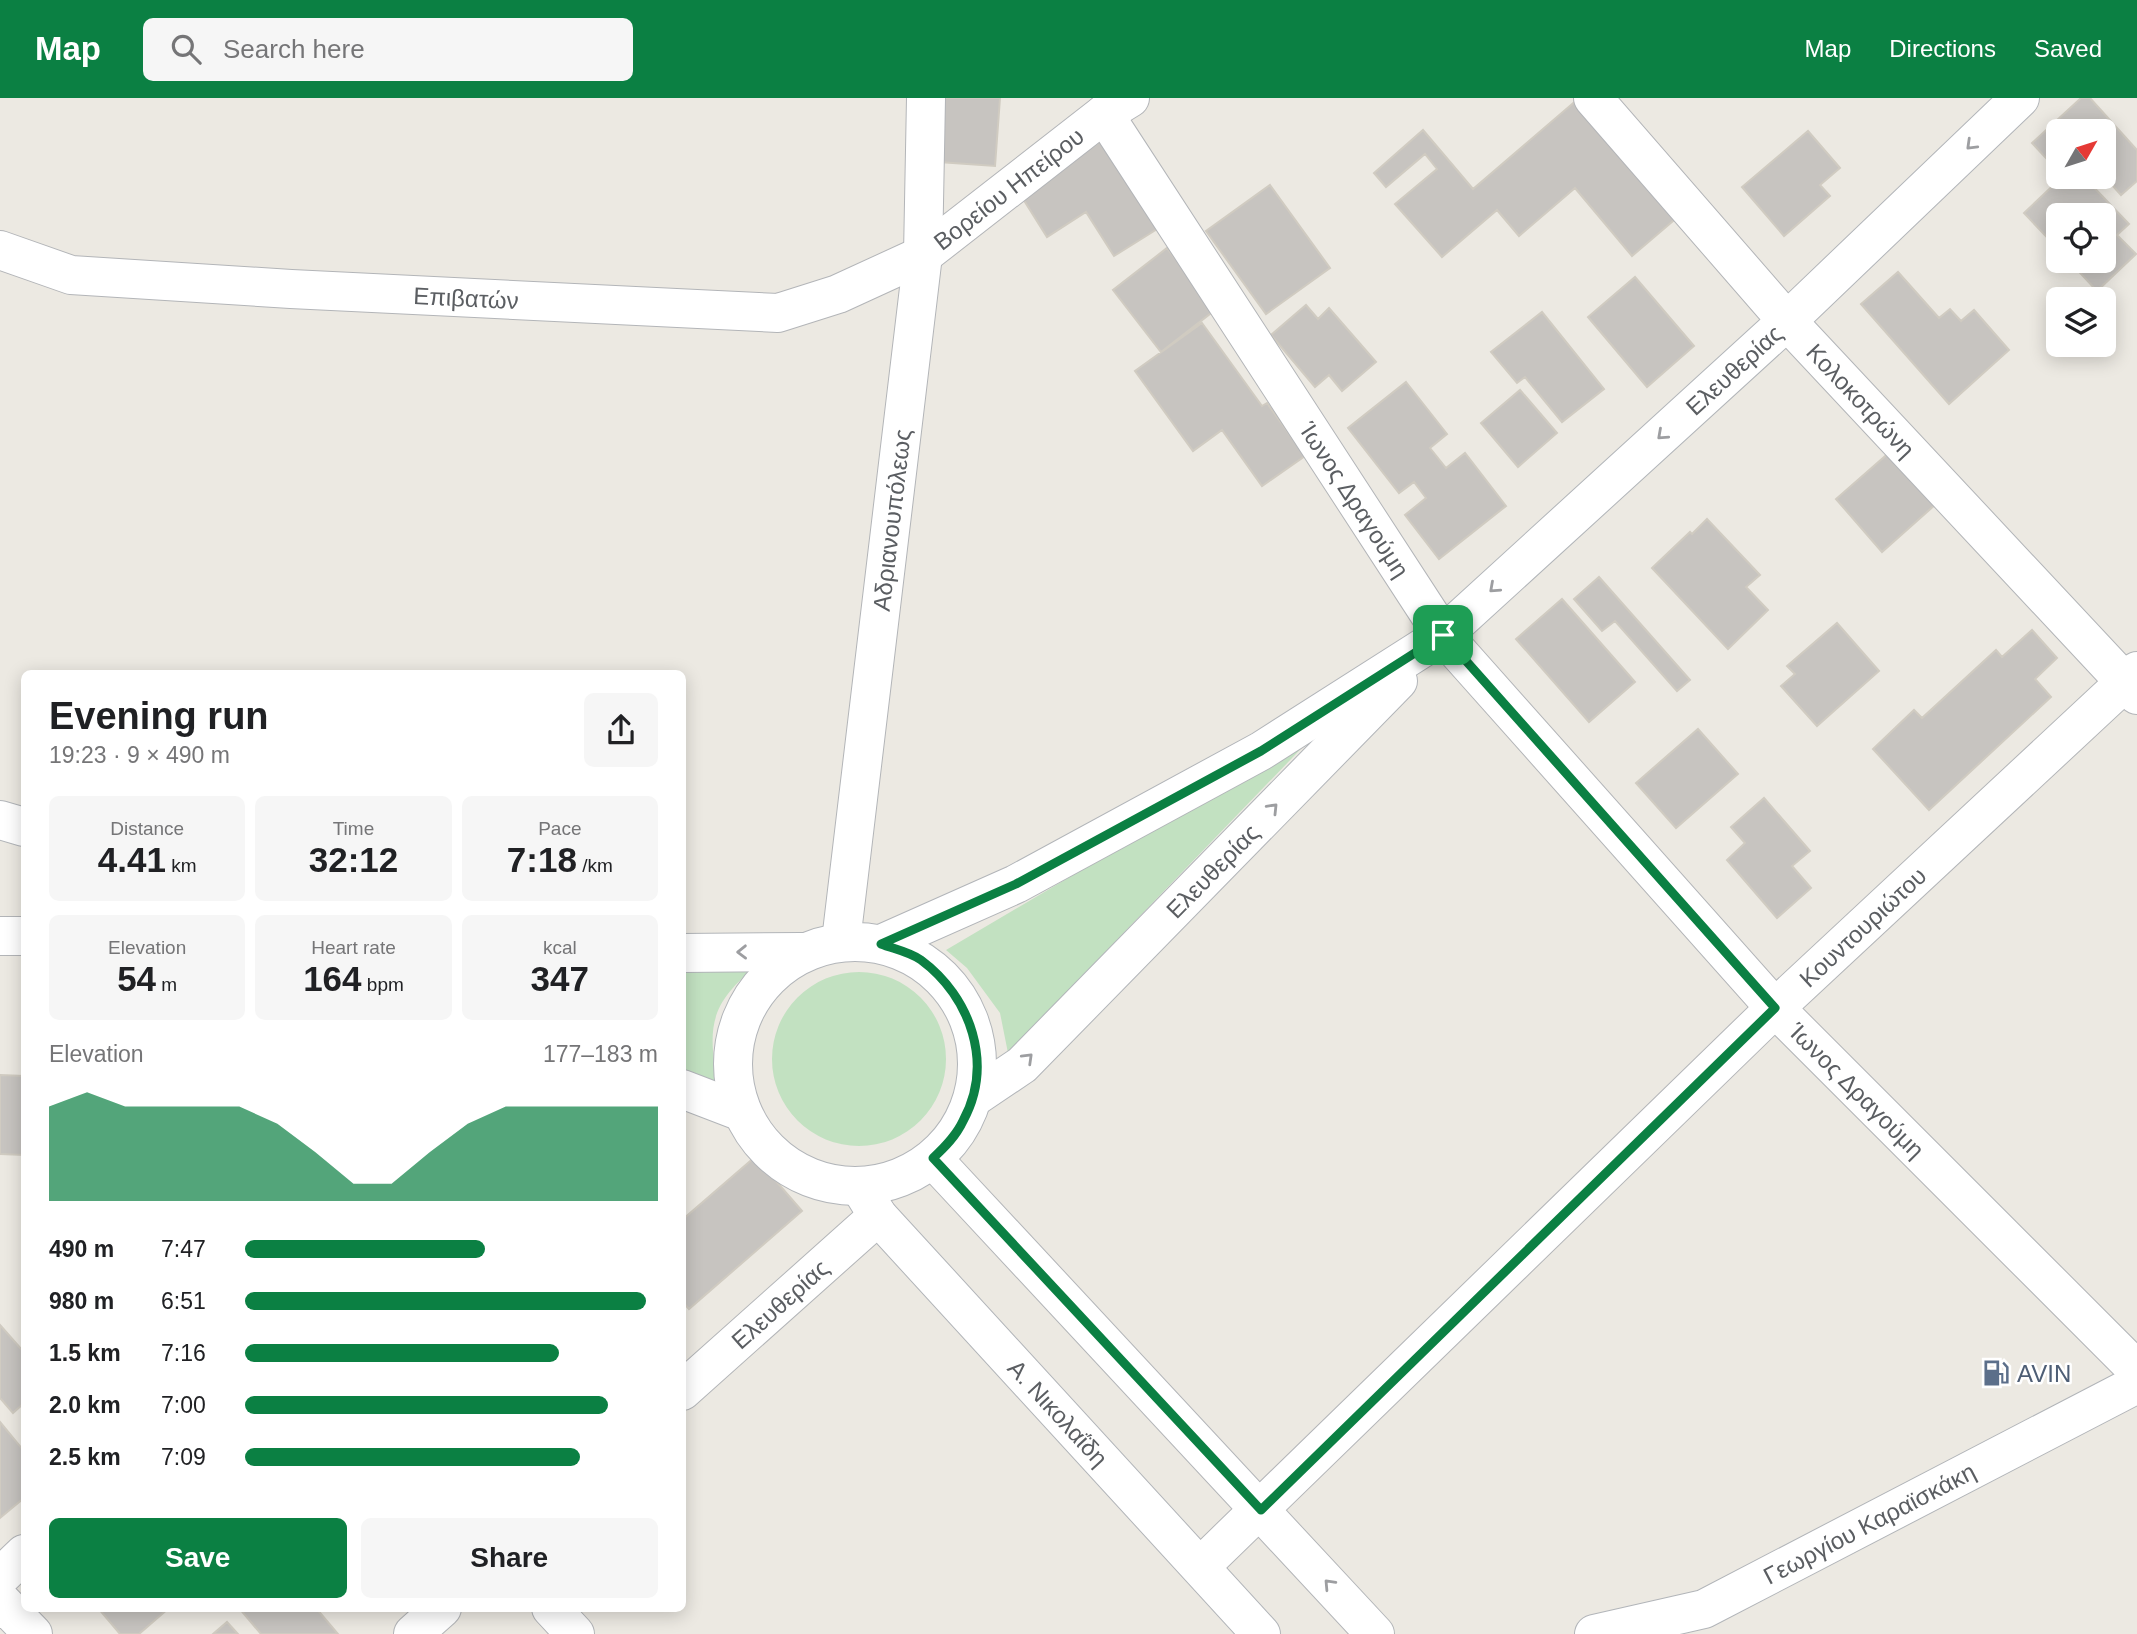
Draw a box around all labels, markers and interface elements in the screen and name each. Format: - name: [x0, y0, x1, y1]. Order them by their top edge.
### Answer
- search box: [143, 18, 633, 81]
- text: Map: [35, 30, 101, 67]
- icon: search: [167, 30, 205, 68]
- text: Search here: [223, 34, 365, 64]
- text: Map: [1805, 35, 1851, 62]
- text: Directions: [1889, 35, 1996, 62]
- text: Saved: [2034, 35, 2102, 62]
- north arrow: [2046, 119, 2116, 189]
- map controls: [2046, 119, 2116, 357]
- street label: Βορείου Ηπείρου: [928, 122, 1089, 255]
- one-way arrow: [1966, 137, 1979, 150]
- button: locate: [2046, 203, 2116, 273]
- street label: Επιβατών: [413, 282, 519, 314]
- button: layers: [2046, 287, 2116, 357]
- street label: Ελευθερίας: [1680, 319, 1787, 420]
- street label: Κολοκοτρώνη: [1801, 338, 1921, 463]
- street label: Ίωνος Δραγούμη: [1294, 416, 1415, 582]
- street label: Αδριανουπόλεως: [867, 427, 916, 613]
- one-way arrow: [1657, 427, 1670, 439]
- one-way arrow: [1489, 580, 1502, 592]
- pin: [1413, 605, 1473, 665]
- icon: arrive: [1424, 616, 1462, 654]
- button: share: [584, 693, 658, 767]
- text: Evening run: [49, 695, 269, 737]
- text: 19:23 · 9 × 490 m: [49, 742, 230, 768]
- one-way arrow: [1265, 803, 1278, 816]
- text: Distance: [110, 818, 184, 839]
- text: Time: [333, 818, 374, 839]
- text: Pace: [538, 818, 581, 839]
- street label: Ελευθερίας: [1160, 818, 1264, 923]
- text: 4.41: [98, 840, 166, 879]
- text: 32:12: [309, 840, 398, 879]
- text: 7:18: [507, 840, 577, 879]
- text: km: [166, 855, 197, 876]
- text: /km: [577, 855, 613, 876]
- street label: Κουντουριώτου: [1794, 861, 1931, 992]
- text: Elevation: [108, 937, 186, 958]
- text: Heart rate: [311, 937, 396, 958]
- text: kcal: [543, 937, 577, 958]
- one-way arrow: [736, 945, 747, 960]
- text: 54: [117, 959, 156, 998]
- text: 164: [303, 959, 362, 998]
- text: 347: [531, 959, 589, 998]
- text: m: [156, 974, 177, 995]
- text: bpm: [362, 974, 404, 995]
- street label: Ίωνος Δραγούμη: [1783, 1016, 1930, 1163]
- text: Elevation: [49, 1041, 144, 1067]
- text: 177–183 m: [543, 1041, 658, 1067]
- one-way arrow: [1020, 1054, 1033, 1067]
- text: 490 m: [49, 1236, 114, 1262]
- text: 7:47: [161, 1236, 206, 1262]
- street label: Ελευθερίας: [726, 1254, 834, 1354]
- text: 980 m: [49, 1288, 114, 1314]
- text: 6:51: [161, 1288, 206, 1314]
- text: 1.5 km: [49, 1340, 121, 1366]
- text: 7:16: [161, 1340, 206, 1366]
- street label: Α. Νικολαΐδη: [1003, 1354, 1114, 1471]
- fuel station icon: AVIN: [1981, 1358, 2011, 1388]
- place label: AVIN: [2017, 1360, 2071, 1387]
- text: 2.0 km: [49, 1392, 121, 1418]
- text: 7:00: [161, 1392, 206, 1418]
- text: 2.5 km: [49, 1444, 121, 1470]
- text: 7:09: [161, 1444, 206, 1470]
- street label: Γεωργίου Καραϊσκάκη: [1759, 1457, 1980, 1589]
- button: Save: [49, 1518, 347, 1598]
- button: Share: [361, 1518, 658, 1598]
- one-way arrow: [1325, 1579, 1337, 1592]

